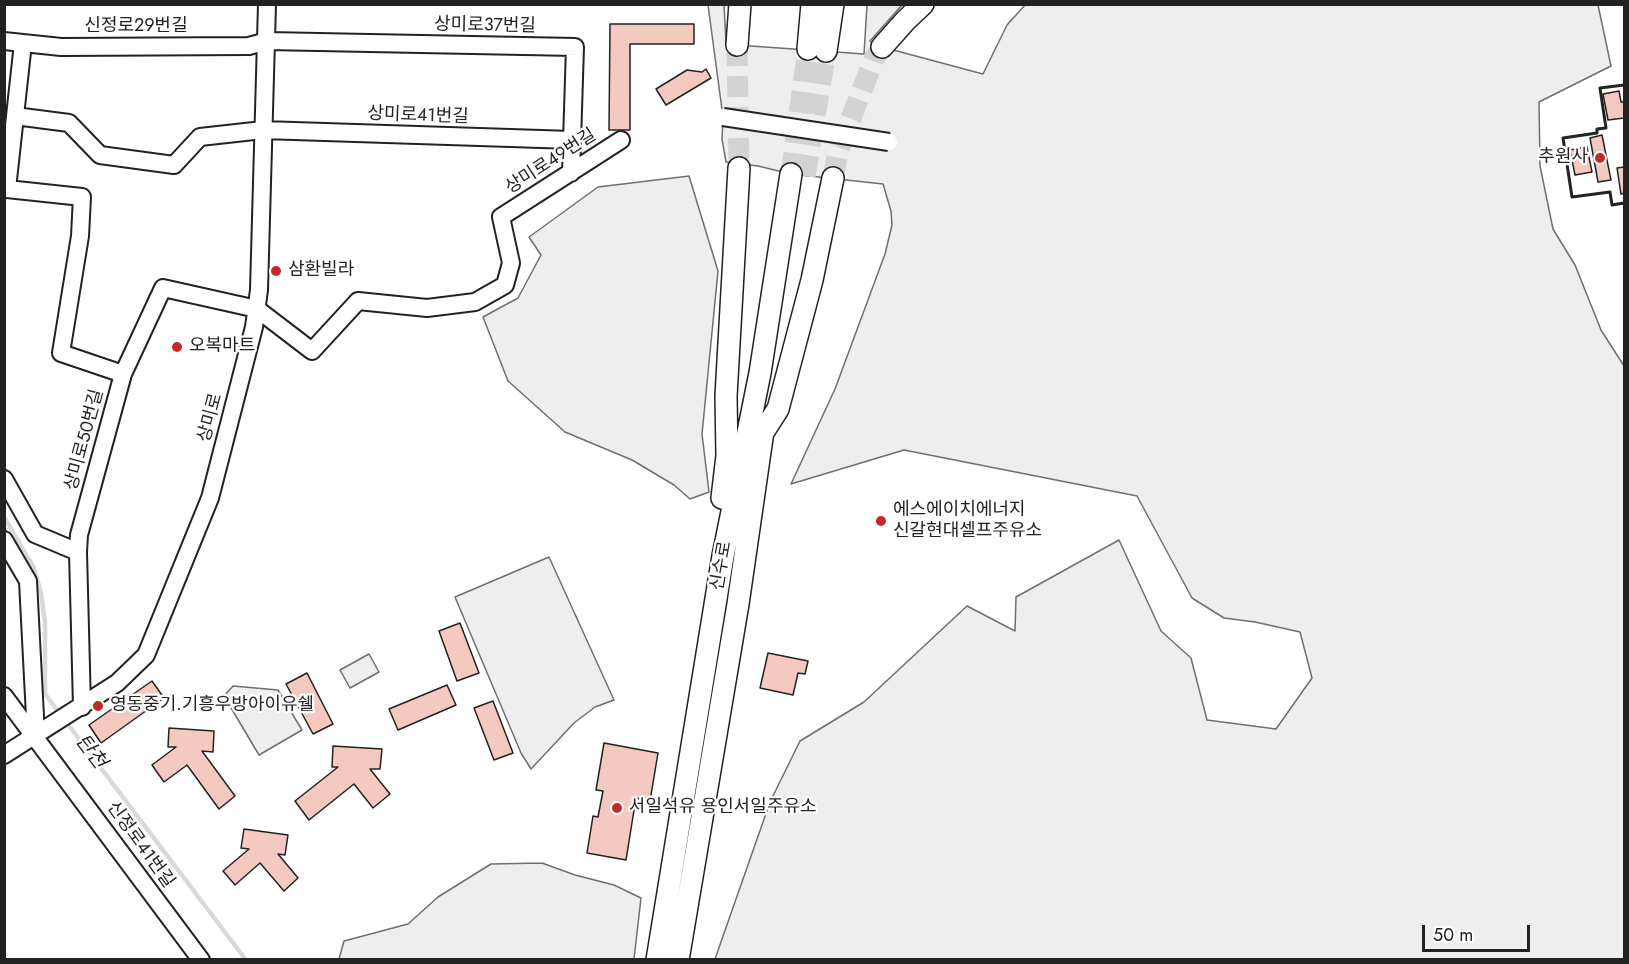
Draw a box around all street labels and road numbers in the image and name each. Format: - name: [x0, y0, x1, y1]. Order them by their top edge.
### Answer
- street label: 상미로37번길: [434, 14, 536, 38]
- street label: 신정로29번길: [84, 16, 188, 38]
- street label: 상미로41번길: [367, 103, 469, 129]
- street label: 상미로49번길: [502, 125, 600, 199]
- street label: 상미로50번길: [61, 387, 109, 493]
- street label: 상미로: [194, 391, 228, 445]
- street label: 신수로: [707, 540, 737, 592]
- street label: 신정로41번길: [101, 798, 179, 892]

